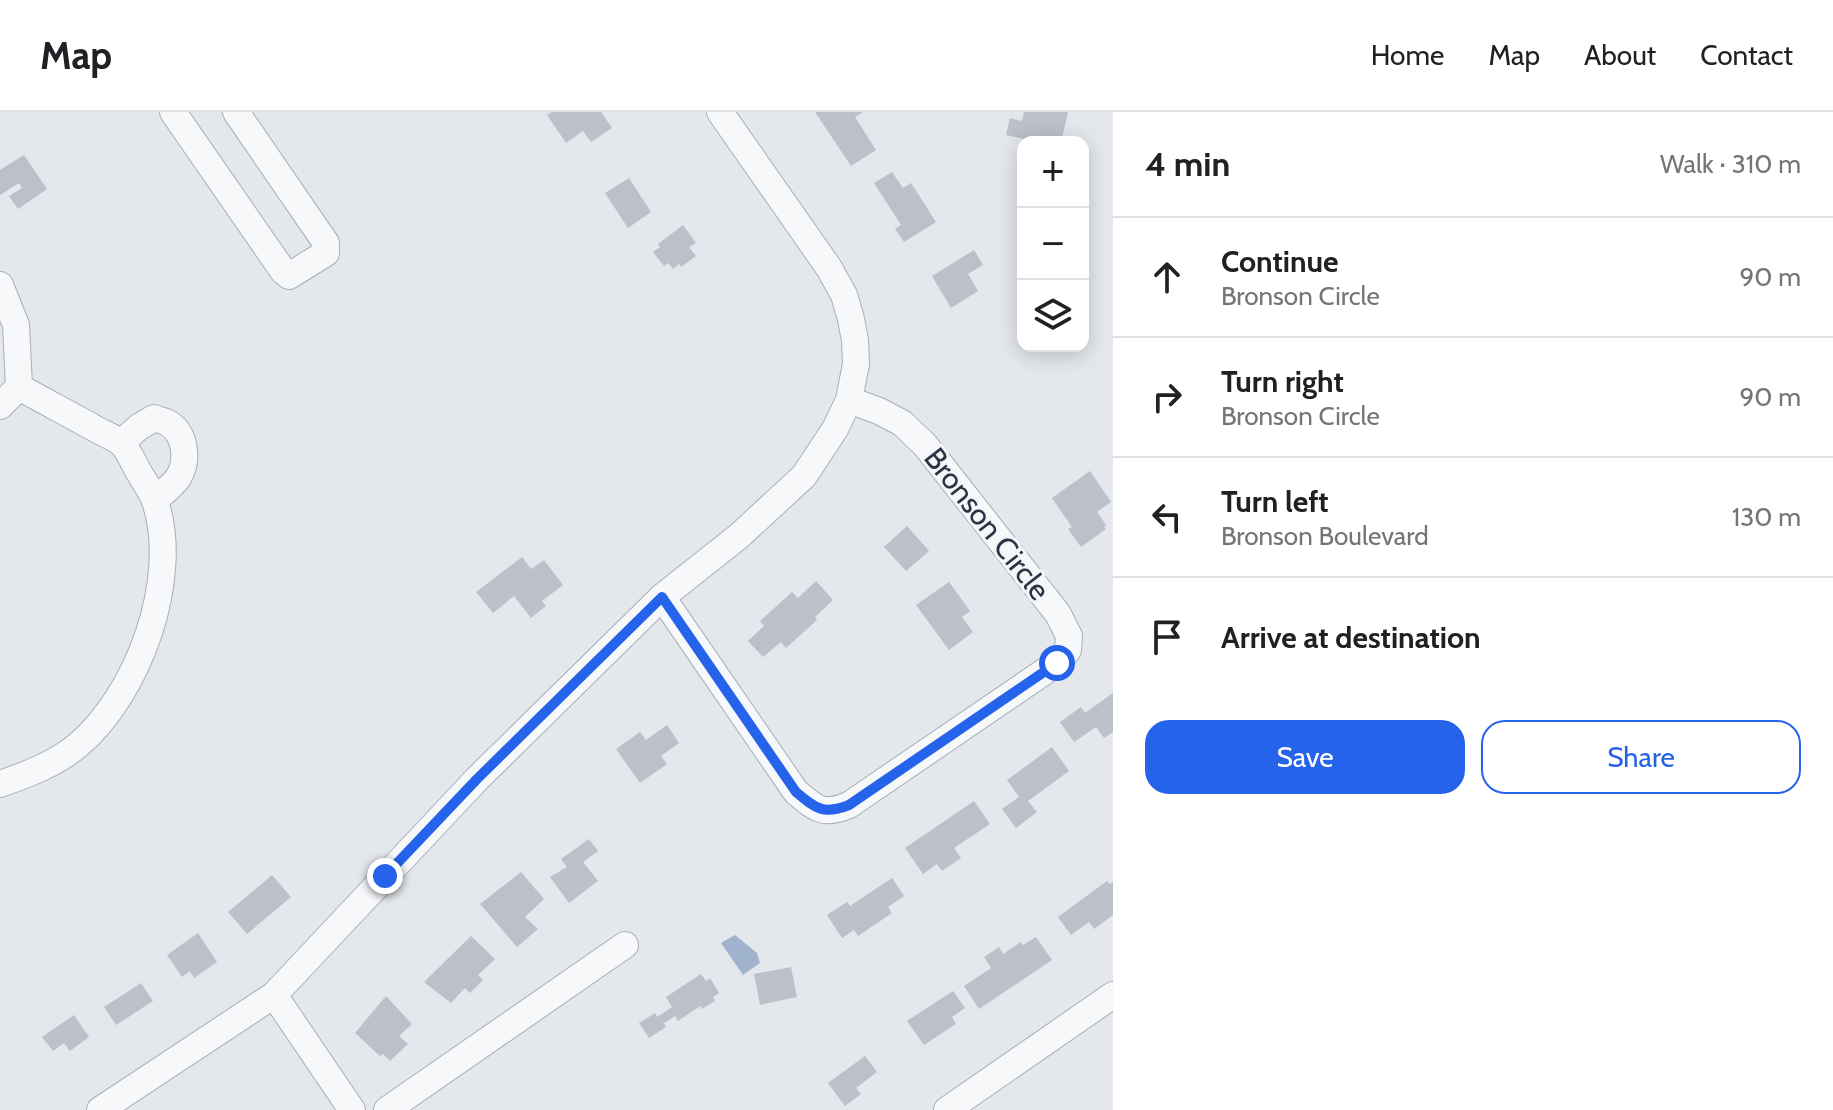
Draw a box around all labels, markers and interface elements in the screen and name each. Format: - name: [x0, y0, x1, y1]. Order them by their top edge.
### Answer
- text: Map: [40, 32, 112, 79]
- text: Home: [1371, 38, 1444, 72]
- text: Map: [1488, 38, 1540, 72]
- text: About: [1584, 38, 1656, 72]
- text: Contact: [1700, 38, 1793, 72]
- map controls: [1017, 136, 1089, 352]
- button: +: [1017, 136, 1089, 208]
- text: 4 min: [1145, 143, 1230, 185]
- text: Walk · 310 m: [1660, 148, 1801, 180]
- button: −: [1017, 208, 1089, 280]
- text: Continue: [1221, 243, 1338, 280]
- icon: ahead: [1145, 255, 1189, 299]
- text: 90 m: [1739, 261, 1801, 293]
- button: layers: [1017, 280, 1089, 352]
- text: Bronson Circle: [1221, 280, 1380, 312]
- text: Turn right: [1221, 363, 1344, 400]
- icon: right: [1145, 375, 1189, 419]
- text: 90 m: [1739, 381, 1801, 413]
- text: Bronson Circle: [1221, 400, 1380, 432]
- street label: Bronson Circle: [916, 440, 1058, 607]
- text: Turn left: [1221, 483, 1329, 520]
- icon: left: [1145, 495, 1189, 539]
- text: 130 m: [1732, 501, 1801, 533]
- text: Bronson Boulevard: [1221, 520, 1429, 552]
- icon: arrive: [1145, 615, 1189, 659]
- text: Arrive at destination: [1221, 619, 1481, 656]
- route start: [1039, 645, 1075, 681]
- button: Save: [1145, 720, 1465, 794]
- button: Share: [1481, 720, 1801, 794]
- route end: [367, 858, 403, 894]

